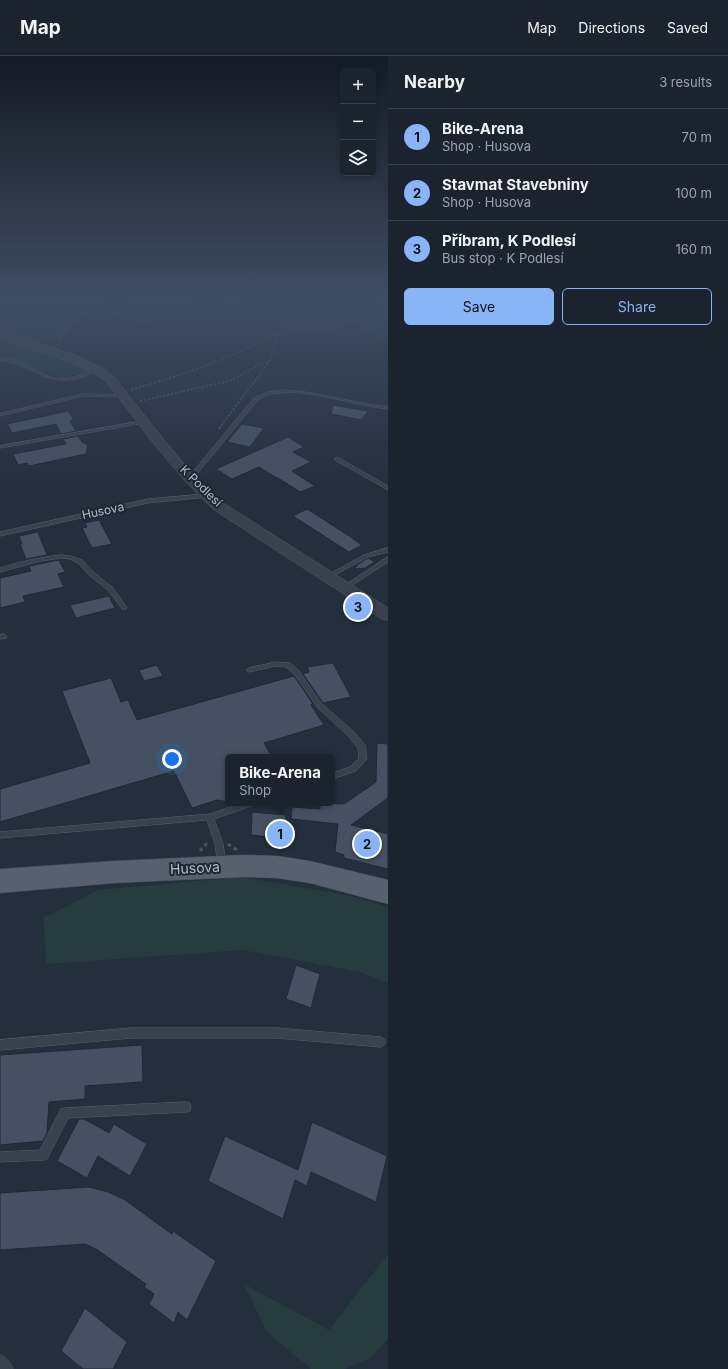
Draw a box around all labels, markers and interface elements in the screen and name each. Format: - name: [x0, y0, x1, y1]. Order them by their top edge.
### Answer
- text: Map: [20, 16, 61, 39]
- text: Map: [527, 19, 556, 36]
- text: Directions: [578, 19, 645, 36]
- text: Saved: [667, 19, 708, 36]
- map controls: [340, 68, 376, 176]
- button: +: [340, 68, 376, 104]
- text: Nearby: [404, 72, 465, 92]
- text: 3 results: [659, 74, 712, 90]
- button: −: [340, 104, 376, 140]
- text: Bike-Arena: [442, 119, 524, 138]
- text: 1: [414, 129, 420, 145]
- text: 70 m: [682, 129, 712, 145]
- text: Shop · Husova: [442, 138, 531, 154]
- button: layers: [340, 140, 376, 176]
- text: Stavmat Stavebniny: [442, 175, 589, 194]
- text: 2: [413, 185, 421, 201]
- text: 100 m: [675, 185, 712, 201]
- text: Shop · Husova: [442, 194, 531, 210]
- text: Příbram, K Podlesí: [442, 231, 576, 250]
- text: 3: [413, 241, 421, 257]
- text: 160 m: [675, 241, 712, 257]
- text: Bus stop · K Podlesí: [442, 250, 564, 266]
- button: Save: [404, 288, 554, 325]
- button: Share: [562, 288, 712, 325]
- street label: K Podlesí: [177, 462, 226, 509]
- street label: Husova: [80, 499, 125, 522]
- pin: 3: [345, 592, 371, 622]
- your location: [162, 749, 182, 769]
- popup: [225, 754, 335, 806]
- text: Bike-Arena: [239, 763, 321, 782]
- text: Shop: [239, 782, 271, 798]
- pin: 1: [267, 819, 293, 849]
- pin: 2: [354, 829, 380, 859]
- street label: Husova: [170, 858, 220, 877]

